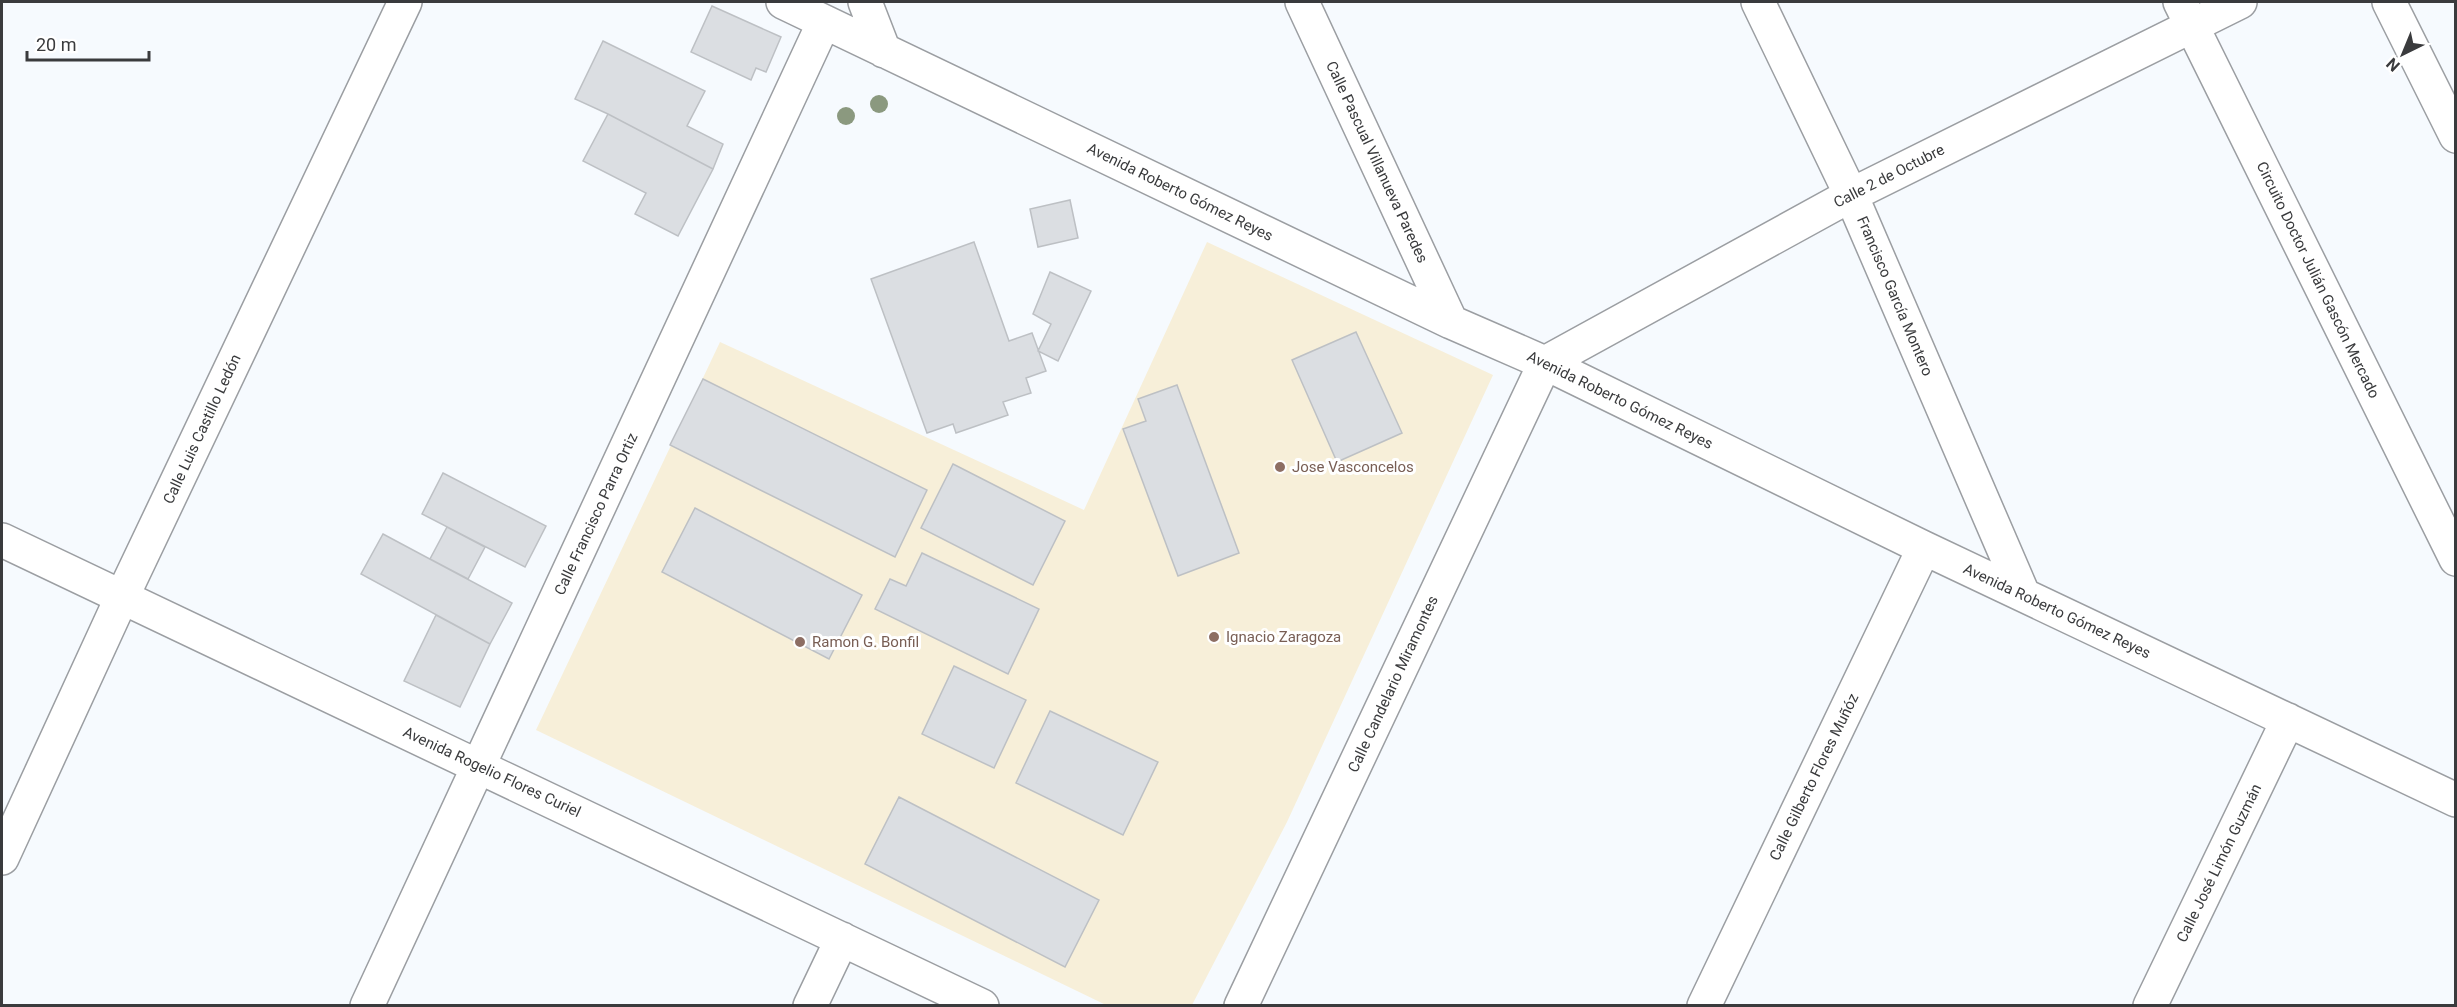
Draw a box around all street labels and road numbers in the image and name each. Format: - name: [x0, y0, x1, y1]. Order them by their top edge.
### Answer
- street label: Calle Pascual Villanueva Paredes: [1322, 58, 1432, 266]
- street label: Avenida Roberto Gómez Reyes: [1084, 139, 1276, 245]
- street label: Calle 2 de Octubre: [1831, 140, 1947, 212]
- street label: Circuito Doctor Julián Gascón Mercado: [2253, 159, 2383, 401]
- street label: Francisco García Montero: [1853, 213, 1937, 379]
- street label: Avenida Roberto Gómez Reyes: [1524, 347, 1716, 453]
- street label: Calle Luis Castillo Ledón: [159, 351, 245, 507]
- street label: Calle Francisco Parra Ortiz: [551, 430, 641, 598]
- street label: Avenida Roberto Gómez Reyes: [1961, 560, 2153, 662]
- street label: Calle Candelario Miramontes: [1344, 593, 1442, 775]
- street label: Calle Gilberto Flores Muñóz: [1766, 691, 1862, 863]
- street label: Avenida Rogelio Flores Curiel: [400, 723, 584, 821]
- street label: Calle José Limón Guzmán: [2173, 781, 2265, 945]

